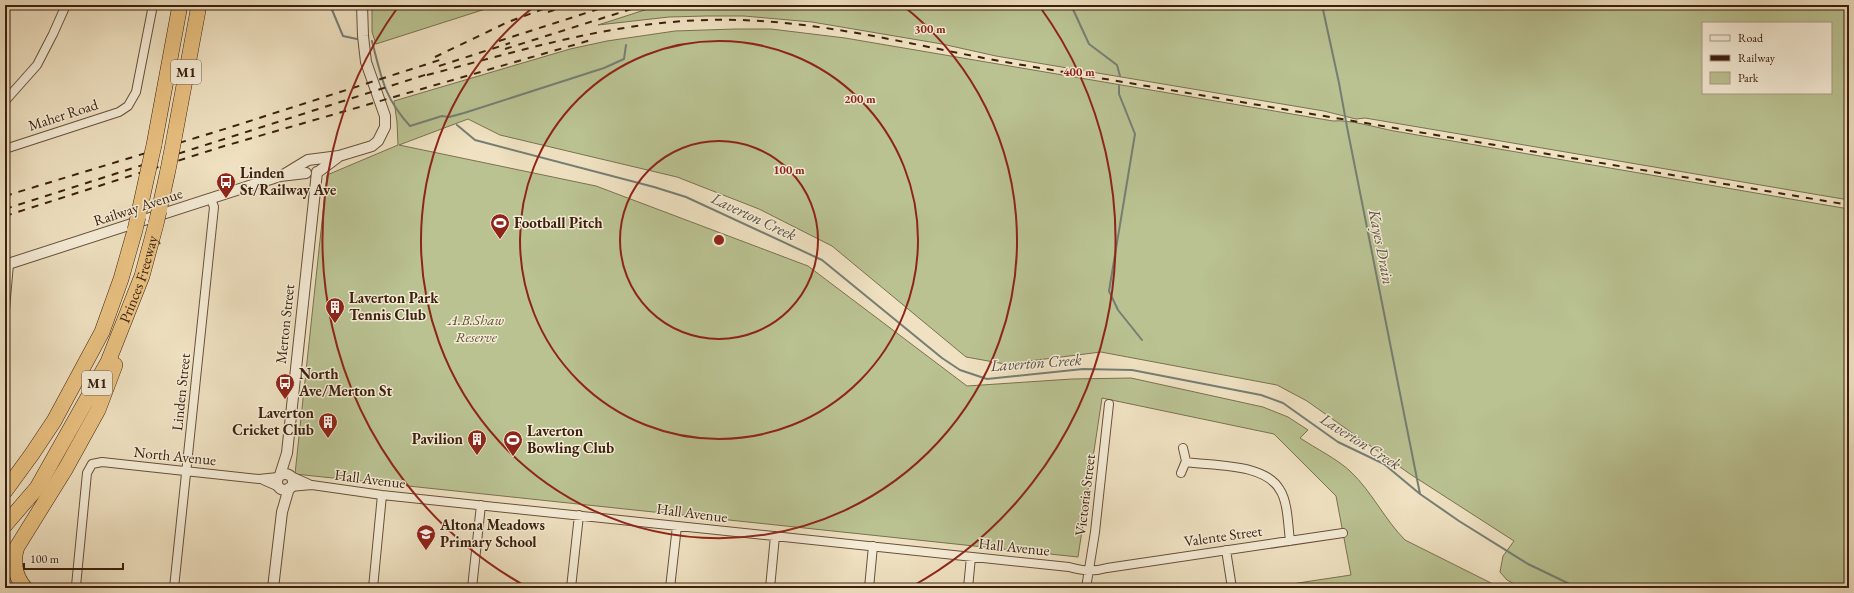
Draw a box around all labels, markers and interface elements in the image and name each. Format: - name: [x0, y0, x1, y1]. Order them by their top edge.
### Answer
- text: 300 m: [914, 21, 946, 37]
- legend: [1702, 22, 1832, 94]
- text: Road: [1738, 30, 1764, 46]
- text: Railway: [1738, 50, 1776, 66]
- road number: M1: [171, 60, 201, 84]
- text: 400 m: [1063, 64, 1095, 80]
- text: Park: [1738, 70, 1759, 86]
- text: 200 m: [844, 91, 876, 107]
- street label: Maher Road: [26, 94, 100, 135]
- text: 100 m: [773, 162, 805, 178]
- place label: Linden St/Railway Ave: [240, 163, 336, 199]
- bus stop icon: Linden St/Railway Ave: [215, 171, 237, 199]
- street label: Railway Avenue: [91, 183, 185, 230]
- water label: Laverton Creek: [707, 187, 800, 246]
- water label: Kayes Drain: [1364, 207, 1399, 286]
- sports icon: Football Pitch: [489, 212, 511, 240]
- place label: Football Pitch: [514, 213, 603, 232]
- street label: Princes Freeway: [114, 233, 162, 325]
- centre of rings: [712, 233, 726, 247]
- street label: Merton Street: [271, 283, 298, 365]
- place label: Laverton Park Tennis Club: [349, 288, 439, 324]
- building icon: Laverton Park Tennis Club: [324, 296, 346, 324]
- park label: A.B.Shaw Reserve: [447, 310, 505, 346]
- water label: Laverton Creek: [989, 349, 1083, 376]
- street label: Linden Street: [167, 352, 194, 432]
- place label: North Ave/Merton St: [298, 364, 393, 400]
- road number: M1: [82, 371, 112, 395]
- bus stop icon: North Ave/Merton St: [274, 372, 296, 400]
- place label: Laverton Cricket Club: [232, 403, 315, 439]
- water label: Laverton Creek: [1315, 408, 1406, 475]
- building icon: Laverton Cricket Club: [317, 411, 339, 439]
- place label: Laverton Bowling Club: [527, 421, 614, 457]
- building icon: Pavilion: [466, 428, 488, 456]
- place label: Pavilion: [412, 429, 464, 448]
- sports icon: Laverton Bowling Club: [502, 429, 524, 457]
- street label: North Avenue: [133, 442, 217, 469]
- street label: Victoria Street: [1070, 453, 1099, 537]
- street label: Hall Avenue: [333, 465, 407, 492]
- street label: Hall Avenue: [655, 499, 729, 526]
- place label: Altona Meadows Primary School: [439, 515, 545, 551]
- street label: Valente Street: [1183, 521, 1263, 550]
- school or university icon: Altona Meadows Primary School: [415, 523, 437, 551]
- street label: Hall Avenue: [978, 533, 1051, 560]
- scale bar: [24, 545, 123, 571]
- text: 100 m: [30, 551, 60, 567]

